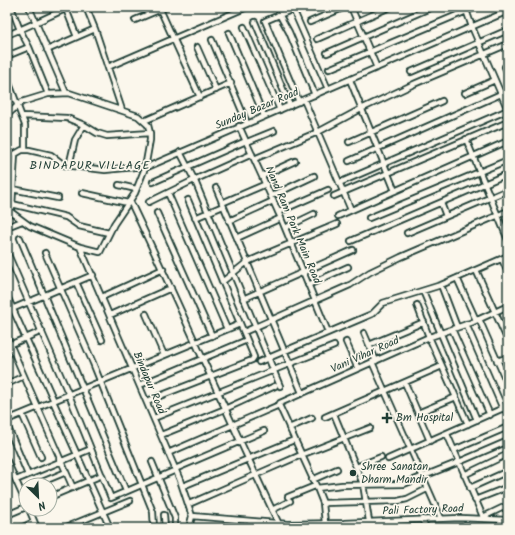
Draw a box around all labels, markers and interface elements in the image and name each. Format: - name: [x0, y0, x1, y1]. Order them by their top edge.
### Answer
- street label: Sunday Bazar Road: [212, 83, 302, 135]
- district label: BINDAPUR VILLAGE: [30, 156, 150, 175]
- street label: Nand Ram Park Main Road: [260, 163, 326, 287]
- street label: Vani Vihar Road: [328, 332, 403, 378]
- street label: Bindapur Road: [128, 349, 171, 418]
- place label: Bm Hospital: [396, 409, 454, 427]
- marker: Bm Hospital: [381, 412, 393, 424]
- place label: Shree Sanatan Dharm Mandir: [361, 458, 429, 489]
- marker: Shree Sanatan Dharm Mandir: [348, 468, 358, 478]
- north arrow: [18, 477, 58, 517]
- text: N: [35, 496, 48, 515]
- street label: Pali Factory Road: [382, 500, 464, 520]

